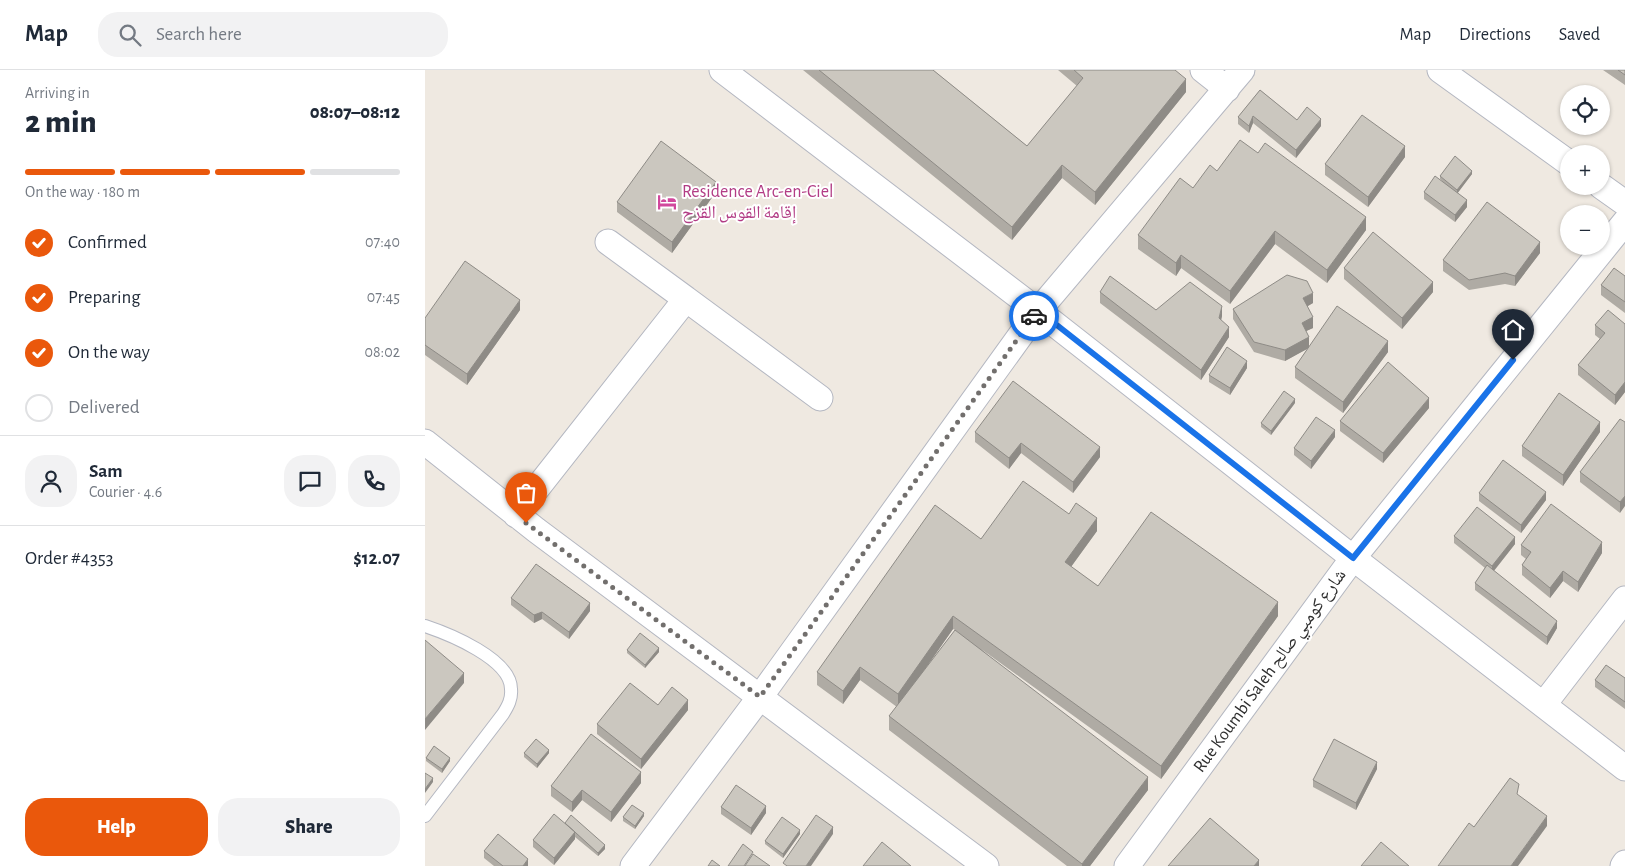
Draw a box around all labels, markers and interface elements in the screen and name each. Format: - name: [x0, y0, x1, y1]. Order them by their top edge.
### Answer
- search box: [98, 12, 448, 57]
- icon: search: [116, 21, 144, 49]
- text: Map: [25, 22, 68, 46]
- text: Search here: [156, 25, 242, 44]
- text: Map: [1400, 26, 1431, 44]
- text: Directions: [1459, 26, 1531, 44]
- text: Saved: [1559, 26, 1600, 44]
- text: Arriving in: [25, 85, 90, 101]
- map controls: [1560, 85, 1610, 255]
- button: locate: [1560, 85, 1610, 135]
- text: 08:07–08:12: [310, 103, 400, 122]
- text: 2 min: [25, 106, 97, 138]
- button: +: [1560, 145, 1610, 195]
- place label: Residence Arc-en-Ciel إقامة القوس القزح: [682, 183, 833, 224]
- text: On the way · 180 m: [25, 184, 140, 200]
- hotel icon: Residence Arc-en-Ciel إقامة القوس القزح: [656, 191, 678, 213]
- button: −: [1560, 205, 1610, 255]
- icon: check: [25, 229, 53, 257]
- text: Confirmed: [68, 233, 147, 252]
- text: 07:40: [365, 234, 400, 250]
- icon: check: [25, 284, 53, 312]
- text: Preparing: [68, 288, 141, 307]
- text: 07:45: [367, 289, 400, 305]
- courier: [1009, 291, 1059, 341]
- icon: car: [1020, 302, 1048, 330]
- pin: [1492, 309, 1534, 360]
- icon: home: [1499, 316, 1527, 344]
- icon: check: [25, 339, 53, 367]
- text: On the way: [68, 343, 150, 362]
- text: 08:02: [365, 344, 400, 360]
- text: Delivered: [68, 398, 140, 417]
- button: person: [25, 455, 77, 507]
- button: chat: [284, 455, 336, 507]
- button: phone: [348, 455, 400, 507]
- text: Sam: [89, 462, 123, 481]
- pin: [505, 472, 547, 523]
- icon: bag: [512, 479, 540, 507]
- text: Courier · 4.6: [89, 484, 162, 500]
- text: Order #4353: [25, 549, 114, 568]
- text: $12.07: [353, 549, 400, 568]
- street label: Rue Koumbi Saleh شارع كومبي صالح: [1190, 566, 1353, 779]
- button: Help: [25, 798, 208, 856]
- button: Share: [218, 798, 400, 856]

